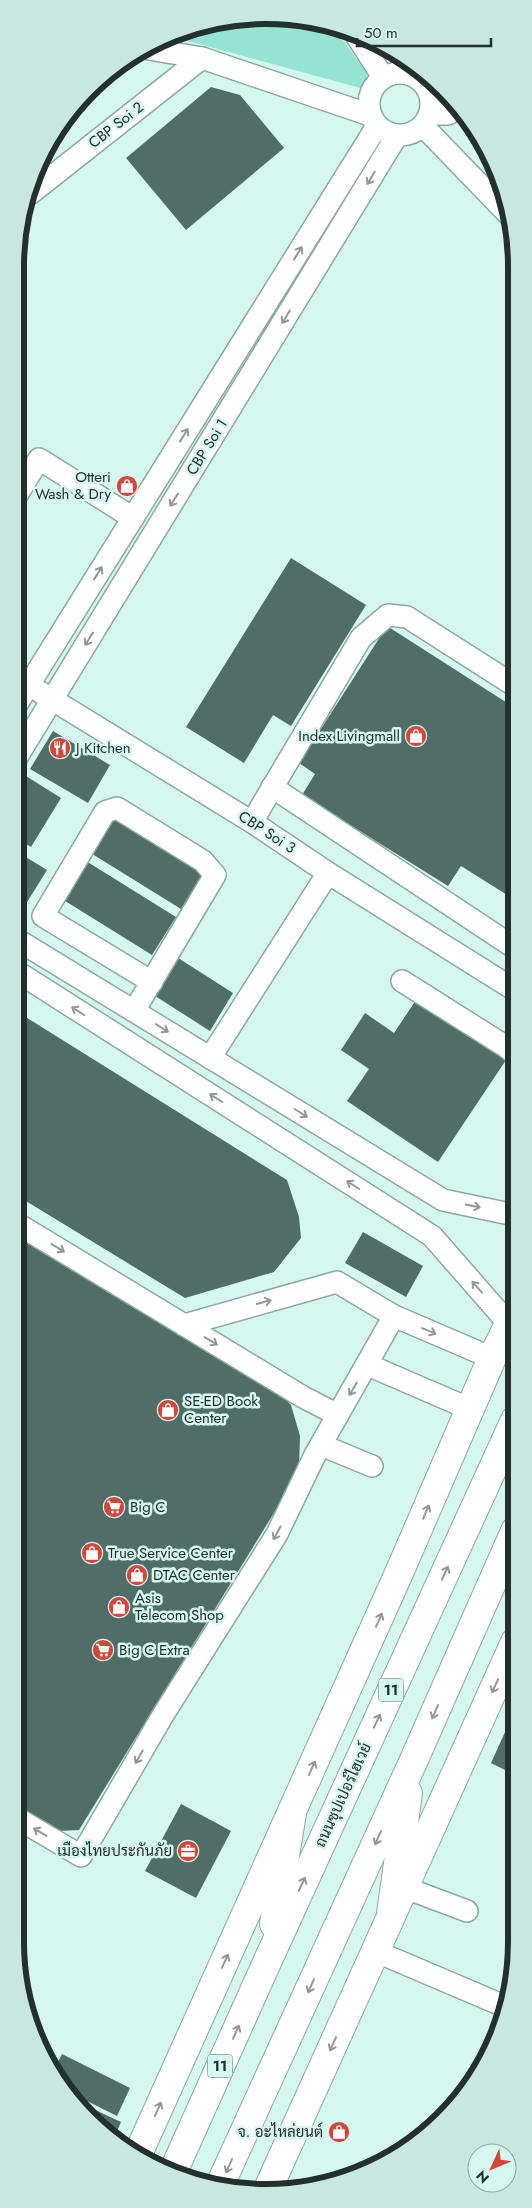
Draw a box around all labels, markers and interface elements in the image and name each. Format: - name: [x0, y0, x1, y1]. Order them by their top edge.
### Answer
- scale bar: [357, 15, 491, 47]
- text: 50 m: [364, 22, 398, 44]
- street label: CBP Soi 2: [84, 96, 148, 154]
- one-way arrow: [366, 171, 376, 185]
- one-way arrow: [292, 246, 303, 260]
- one-way arrow: [281, 309, 291, 323]
- street label: CBP Soi 1: [181, 414, 233, 480]
- one-way arrow: [179, 429, 189, 443]
- place label: Otteri Wash & Dry: [35, 466, 111, 505]
- shop icon: Otteri Wash & Dry: [115, 474, 139, 498]
- one-way arrow: [168, 493, 178, 507]
- one-way arrow: [93, 567, 103, 581]
- one-way arrow: [84, 631, 94, 645]
- shop icon: Index Livingmall: [404, 724, 428, 748]
- place label: Index Livingmall: [298, 725, 400, 747]
- restaurant icon: J Kitchen: [48, 736, 72, 760]
- place label: J Kitchen: [74, 737, 131, 759]
- street label: CBP Soi 3: [234, 805, 300, 859]
- one-way arrow: [72, 1006, 86, 1016]
- one-way arrow: [155, 1024, 169, 1034]
- one-way arrow: [209, 1093, 223, 1103]
- one-way arrow: [293, 1109, 307, 1119]
- one-way arrow: [346, 1180, 360, 1190]
- one-way arrow: [465, 1202, 481, 1212]
- one-way arrow: [50, 1243, 64, 1253]
- one-way arrow: [471, 1281, 483, 1294]
- one-way arrow: [256, 1297, 272, 1306]
- one-way arrow: [421, 1327, 436, 1336]
- one-way arrow: [204, 1337, 218, 1347]
- one-way arrow: [348, 1382, 358, 1396]
- place label: SE-ED Book Center: [184, 1390, 258, 1429]
- shop icon: SE-ED Book Center: [156, 1398, 180, 1422]
- supermarket icon: Big C: [102, 1495, 126, 1519]
- place label: Big C: [130, 1496, 166, 1518]
- one-way arrow: [421, 1505, 431, 1520]
- one-way arrow: [272, 1525, 282, 1540]
- shop icon: True Service Center: [80, 1541, 104, 1565]
- place label: True Service Center: [108, 1542, 234, 1564]
- shop icon: DTAC Center: [125, 1563, 149, 1587]
- place label: DTAC Center: [153, 1564, 236, 1586]
- one-way arrow: [441, 1566, 450, 1581]
- place label: Asis Telecom Shop: [135, 1587, 224, 1626]
- shop icon: Asis Telecom Shop: [107, 1595, 131, 1619]
- one-way arrow: [374, 1613, 384, 1628]
- supermarket icon: Big C Extra: [91, 1638, 115, 1662]
- place label: Big C Extra: [119, 1639, 190, 1661]
- road number: 11: [378, 1678, 404, 1702]
- one-way arrow: [489, 1678, 499, 1693]
- one-way arrow: [429, 1704, 439, 1719]
- one-way arrow: [373, 1714, 383, 1729]
- street label: ถนนซุปเปอร์ไฮเวย์: [309, 1739, 377, 1851]
- one-way arrow: [133, 1750, 143, 1764]
- one-way arrow: [308, 1761, 318, 1776]
- one-way arrow: [33, 1826, 47, 1836]
- one-way arrow: [373, 1830, 382, 1845]
- office icon: เมืองไทยประกันภัย: [176, 1839, 200, 1863]
- place label: เมืองไทยประกันภัย: [57, 1840, 172, 1862]
- one-way arrow: [298, 1877, 308, 1892]
- one-way arrow: [220, 1954, 230, 1969]
- one-way arrow: [305, 1978, 315, 1993]
- one-way arrow: [231, 2025, 241, 2040]
- one-way arrow: [328, 2036, 338, 2051]
- road number: 11: [208, 2054, 232, 2078]
- one-way arrow: [153, 2102, 163, 2117]
- shop icon: จ. อะไหล่ยนต์: [327, 2120, 351, 2144]
- place label: จ. อะไหล่ยนต์: [238, 2121, 323, 2143]
- north arrow: [467, 2143, 517, 2193]
- one-way arrow: [223, 2158, 233, 2173]
- text: N: [472, 2166, 494, 2188]

